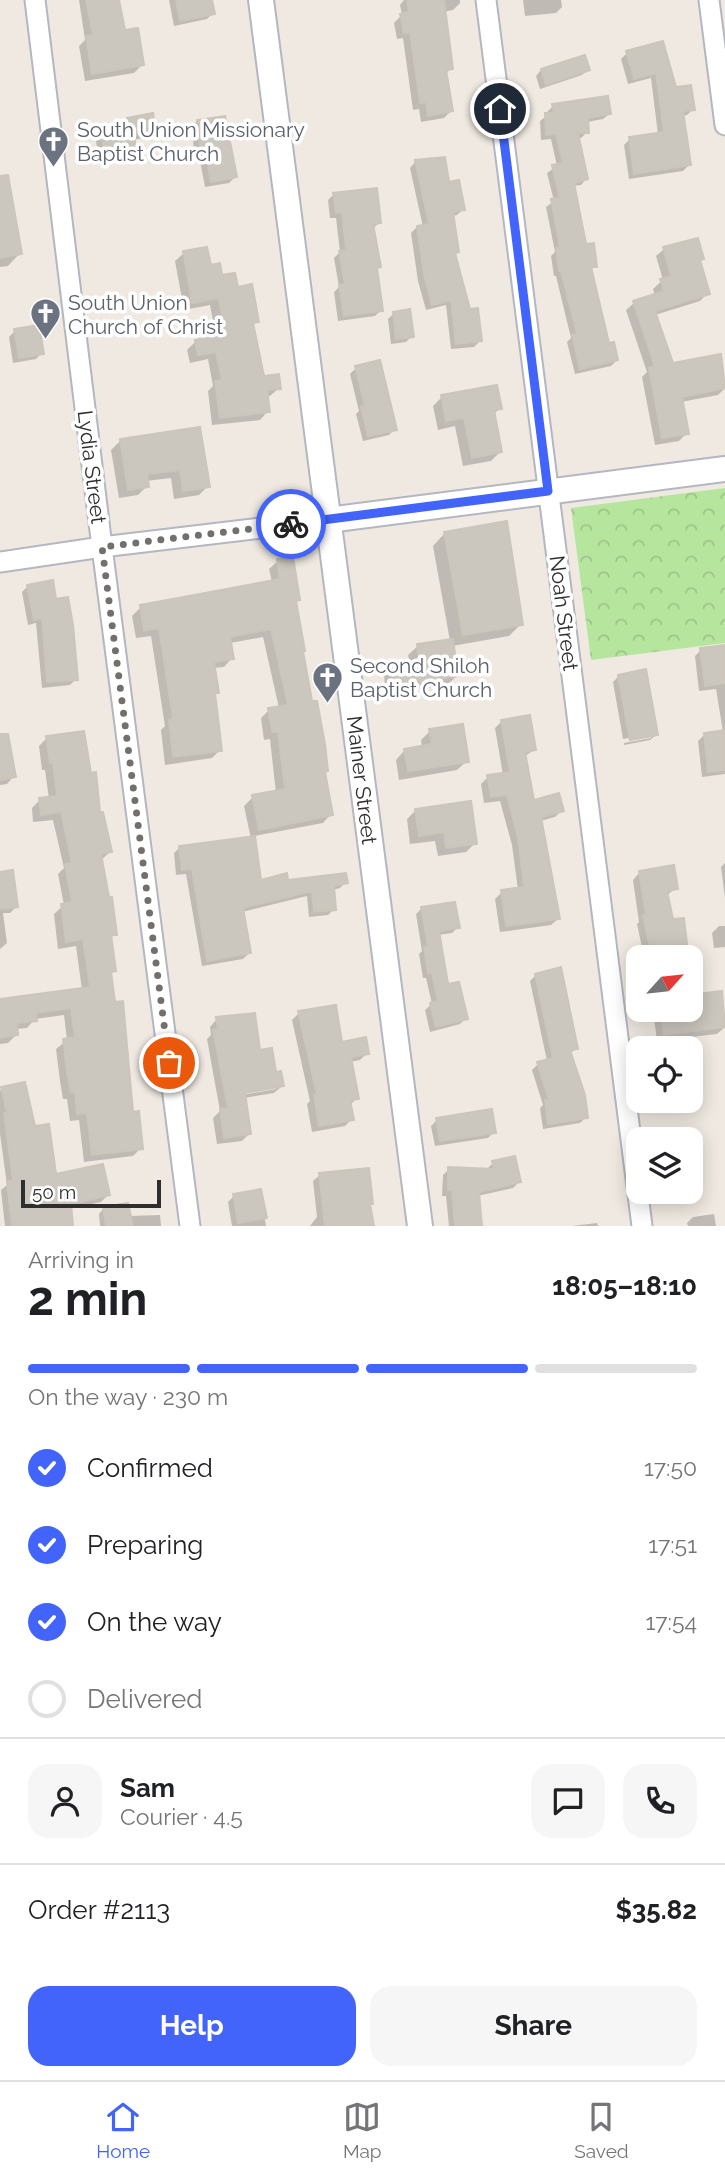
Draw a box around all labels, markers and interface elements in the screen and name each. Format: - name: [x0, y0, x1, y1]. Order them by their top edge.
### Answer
- pin: [470, 79, 530, 139]
- icon: home: [481, 90, 519, 128]
- place label: South Union Missionary Baptist Church: [77, 117, 305, 166]
- church icon: South Union Missionary Baptist Church: [37, 124, 71, 168]
- place label: South Union Church of Christ: [68, 290, 223, 339]
- church icon: South Union Church of Christ: [28, 297, 62, 341]
- street label: Lydia Street: [73, 409, 111, 525]
- courier: [256, 489, 326, 559]
- icon: bike: [272, 505, 310, 543]
- street label: Noah Street: [545, 554, 583, 672]
- place label: Second Shiloh Baptist Church: [350, 653, 492, 702]
- church icon: Second Shiloh Baptist Church: [310, 660, 344, 704]
- street label: Mainer Street: [342, 714, 382, 846]
- north arrow: [626, 945, 704, 1022]
- map controls: [626, 945, 703, 1204]
- pin: [139, 1033, 199, 1093]
- button: locate: [626, 1036, 703, 1113]
- icon: bag: [150, 1044, 188, 1082]
- button: layers: [626, 1127, 703, 1204]
- scale bar: [21, 1177, 161, 1209]
- text: 50 m: [32, 1181, 76, 1203]
- text: Arriving in: [28, 1246, 134, 1273]
- text: 18:05–18:10: [552, 1271, 697, 1301]
- text: 2 min: [28, 1272, 147, 1326]
- text: On the way · 230 m: [28, 1383, 228, 1410]
- icon: check: [28, 1449, 66, 1487]
- text: Confirmed: [87, 1453, 213, 1483]
- text: 17:50: [644, 1454, 697, 1481]
- icon: check: [28, 1526, 66, 1564]
- text: Preparing: [87, 1530, 203, 1560]
- text: 17:51: [648, 1531, 697, 1558]
- icon: check: [28, 1603, 66, 1641]
- text: On the way: [87, 1607, 222, 1637]
- text: 17:54: [646, 1608, 697, 1635]
- text: Delivered: [87, 1684, 202, 1714]
- button: person: [28, 1764, 102, 1838]
- button: chat: [531, 1764, 605, 1838]
- button: phone: [623, 1764, 697, 1838]
- text: Sam: [120, 1773, 175, 1803]
- text: Courier · 4.5: [120, 1803, 243, 1830]
- text: Order #2113: [28, 1895, 170, 1925]
- text: $35.82: [616, 1895, 697, 1925]
- button: Help: [28, 1986, 356, 2066]
- button: Share: [370, 1986, 697, 2066]
- tab: Home: [96, 2098, 150, 2162]
- tab: Map: [343, 2098, 382, 2162]
- tab: Saved: [574, 2098, 629, 2162]

